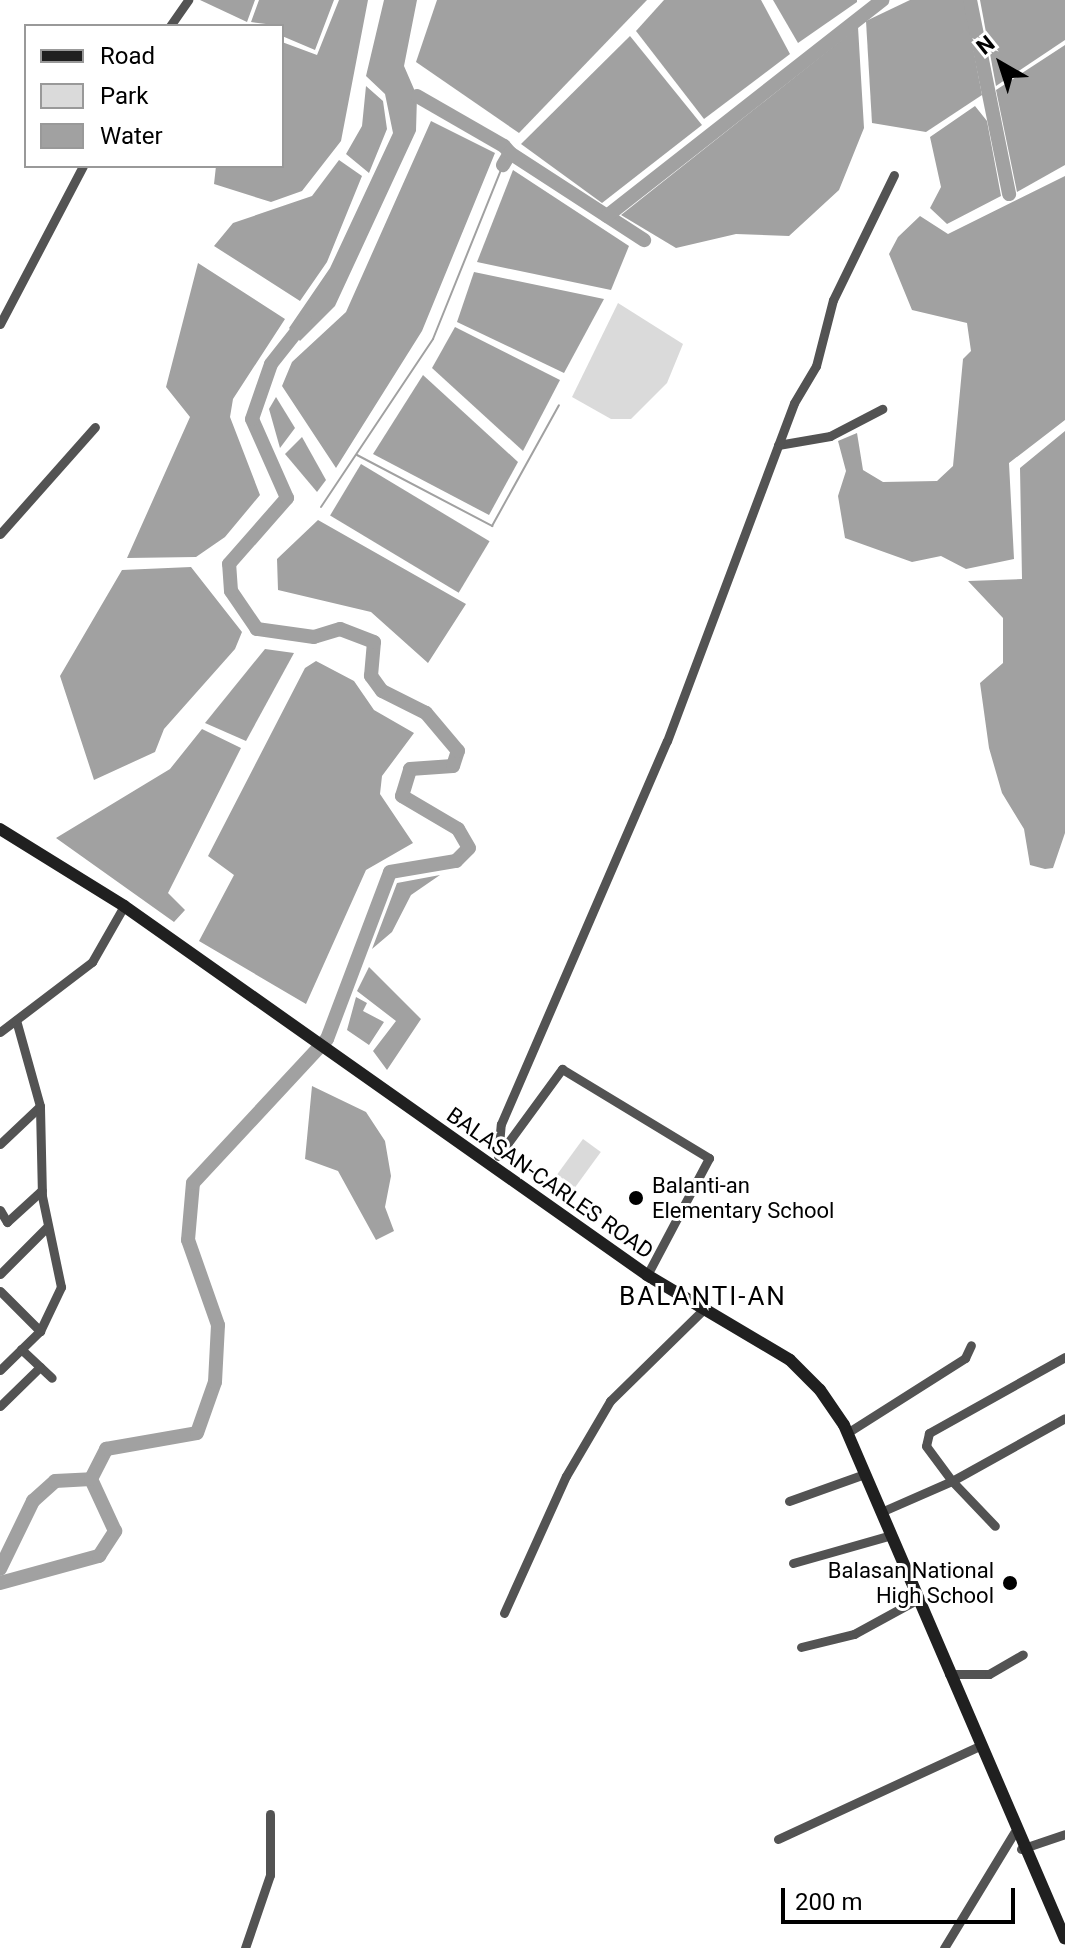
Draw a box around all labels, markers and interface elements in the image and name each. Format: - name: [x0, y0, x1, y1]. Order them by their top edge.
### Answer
- legend: [24, 24, 284, 168]
- north arrow: [961, 24, 1041, 104]
- text: N: [972, 30, 999, 60]
- text: Road: [100, 42, 155, 70]
- text: Park: [100, 82, 148, 110]
- text: Water: [100, 122, 163, 150]
- street label: BALASAN-CARLES ROAD: [442, 1102, 658, 1264]
- place label: Balanti-an Elementary School: [652, 1172, 834, 1224]
- marker: Balanti-an Elementary School: [627, 1189, 645, 1207]
- district label: BALANTI-AN: [619, 1281, 787, 1313]
- place label: Balasan National High School: [828, 1557, 994, 1608]
- marker: Balasan National High School: [1001, 1574, 1019, 1592]
- scale bar: [785, 1872, 1019, 1922]
- text: 200 m: [795, 1888, 862, 1916]

